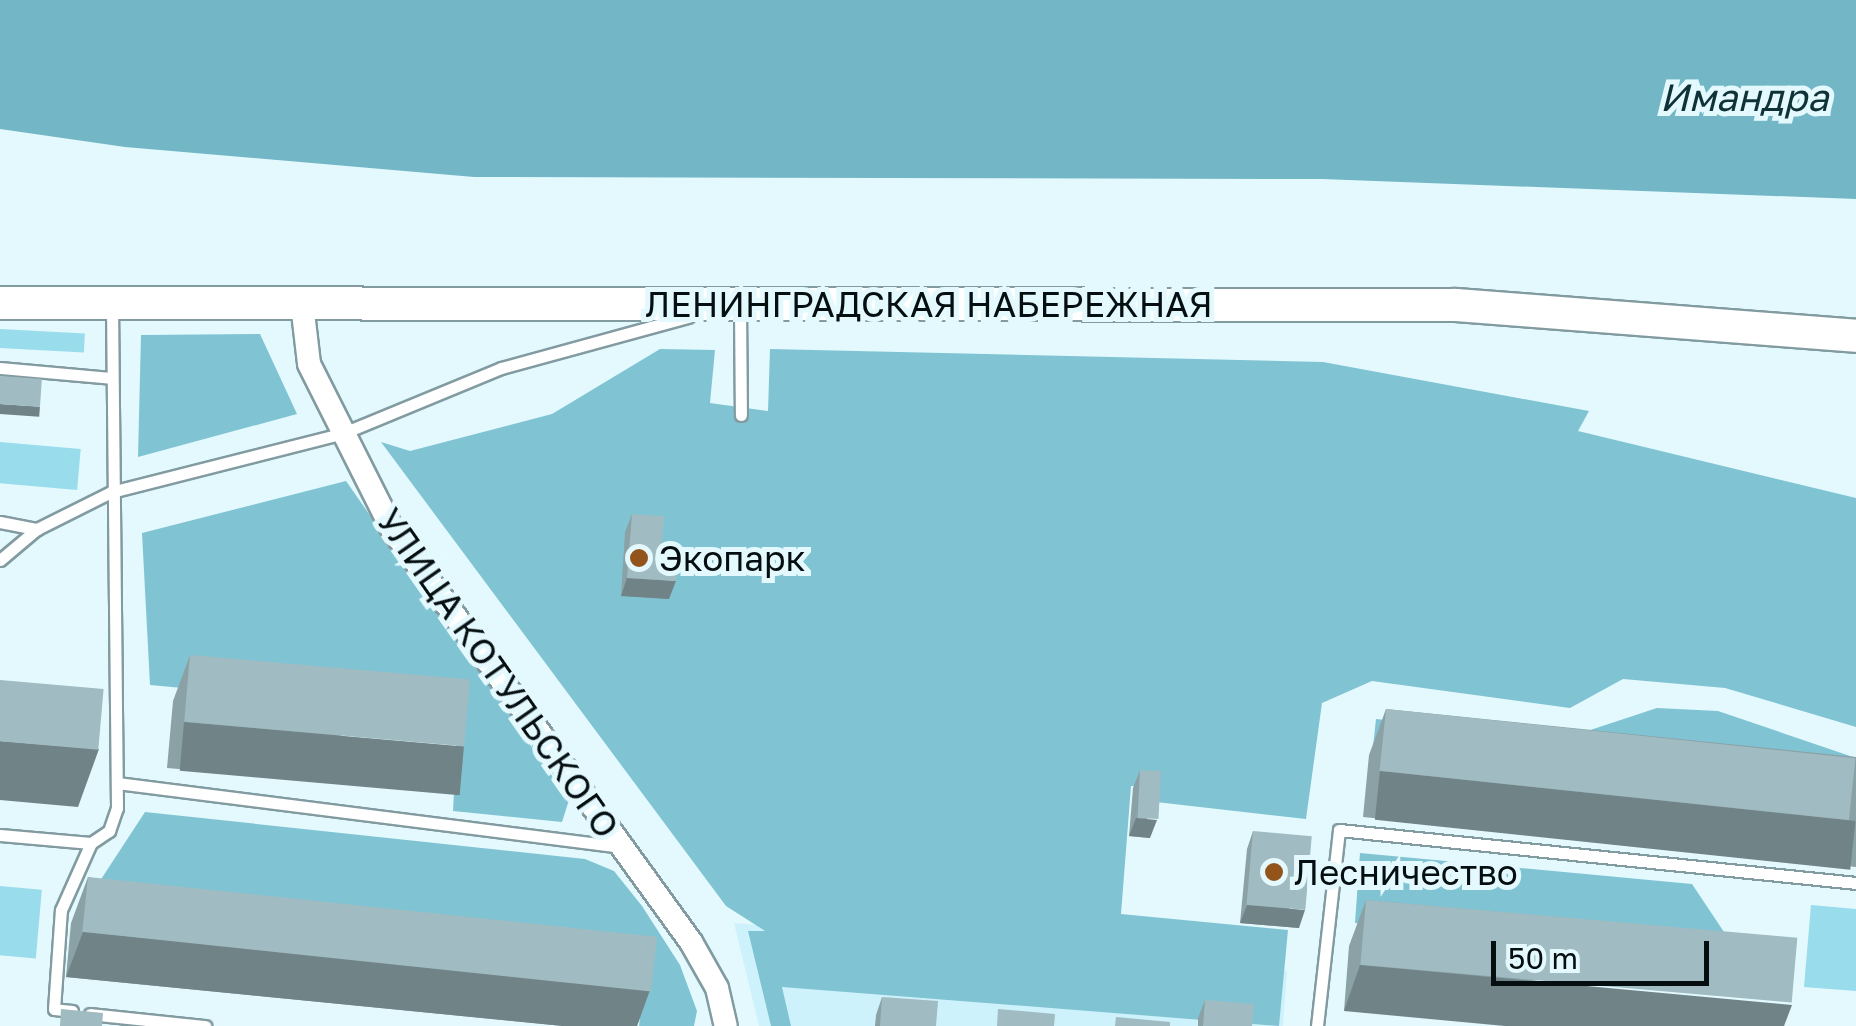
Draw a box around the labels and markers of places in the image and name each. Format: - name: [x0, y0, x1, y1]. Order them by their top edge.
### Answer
- place label: Экопарк: [659, 537, 806, 579]
- marker: Экопарк: [628, 547, 650, 569]
- place label: Лесничество: [1294, 851, 1518, 893]
- marker: Лесничество: [1263, 861, 1285, 883]

